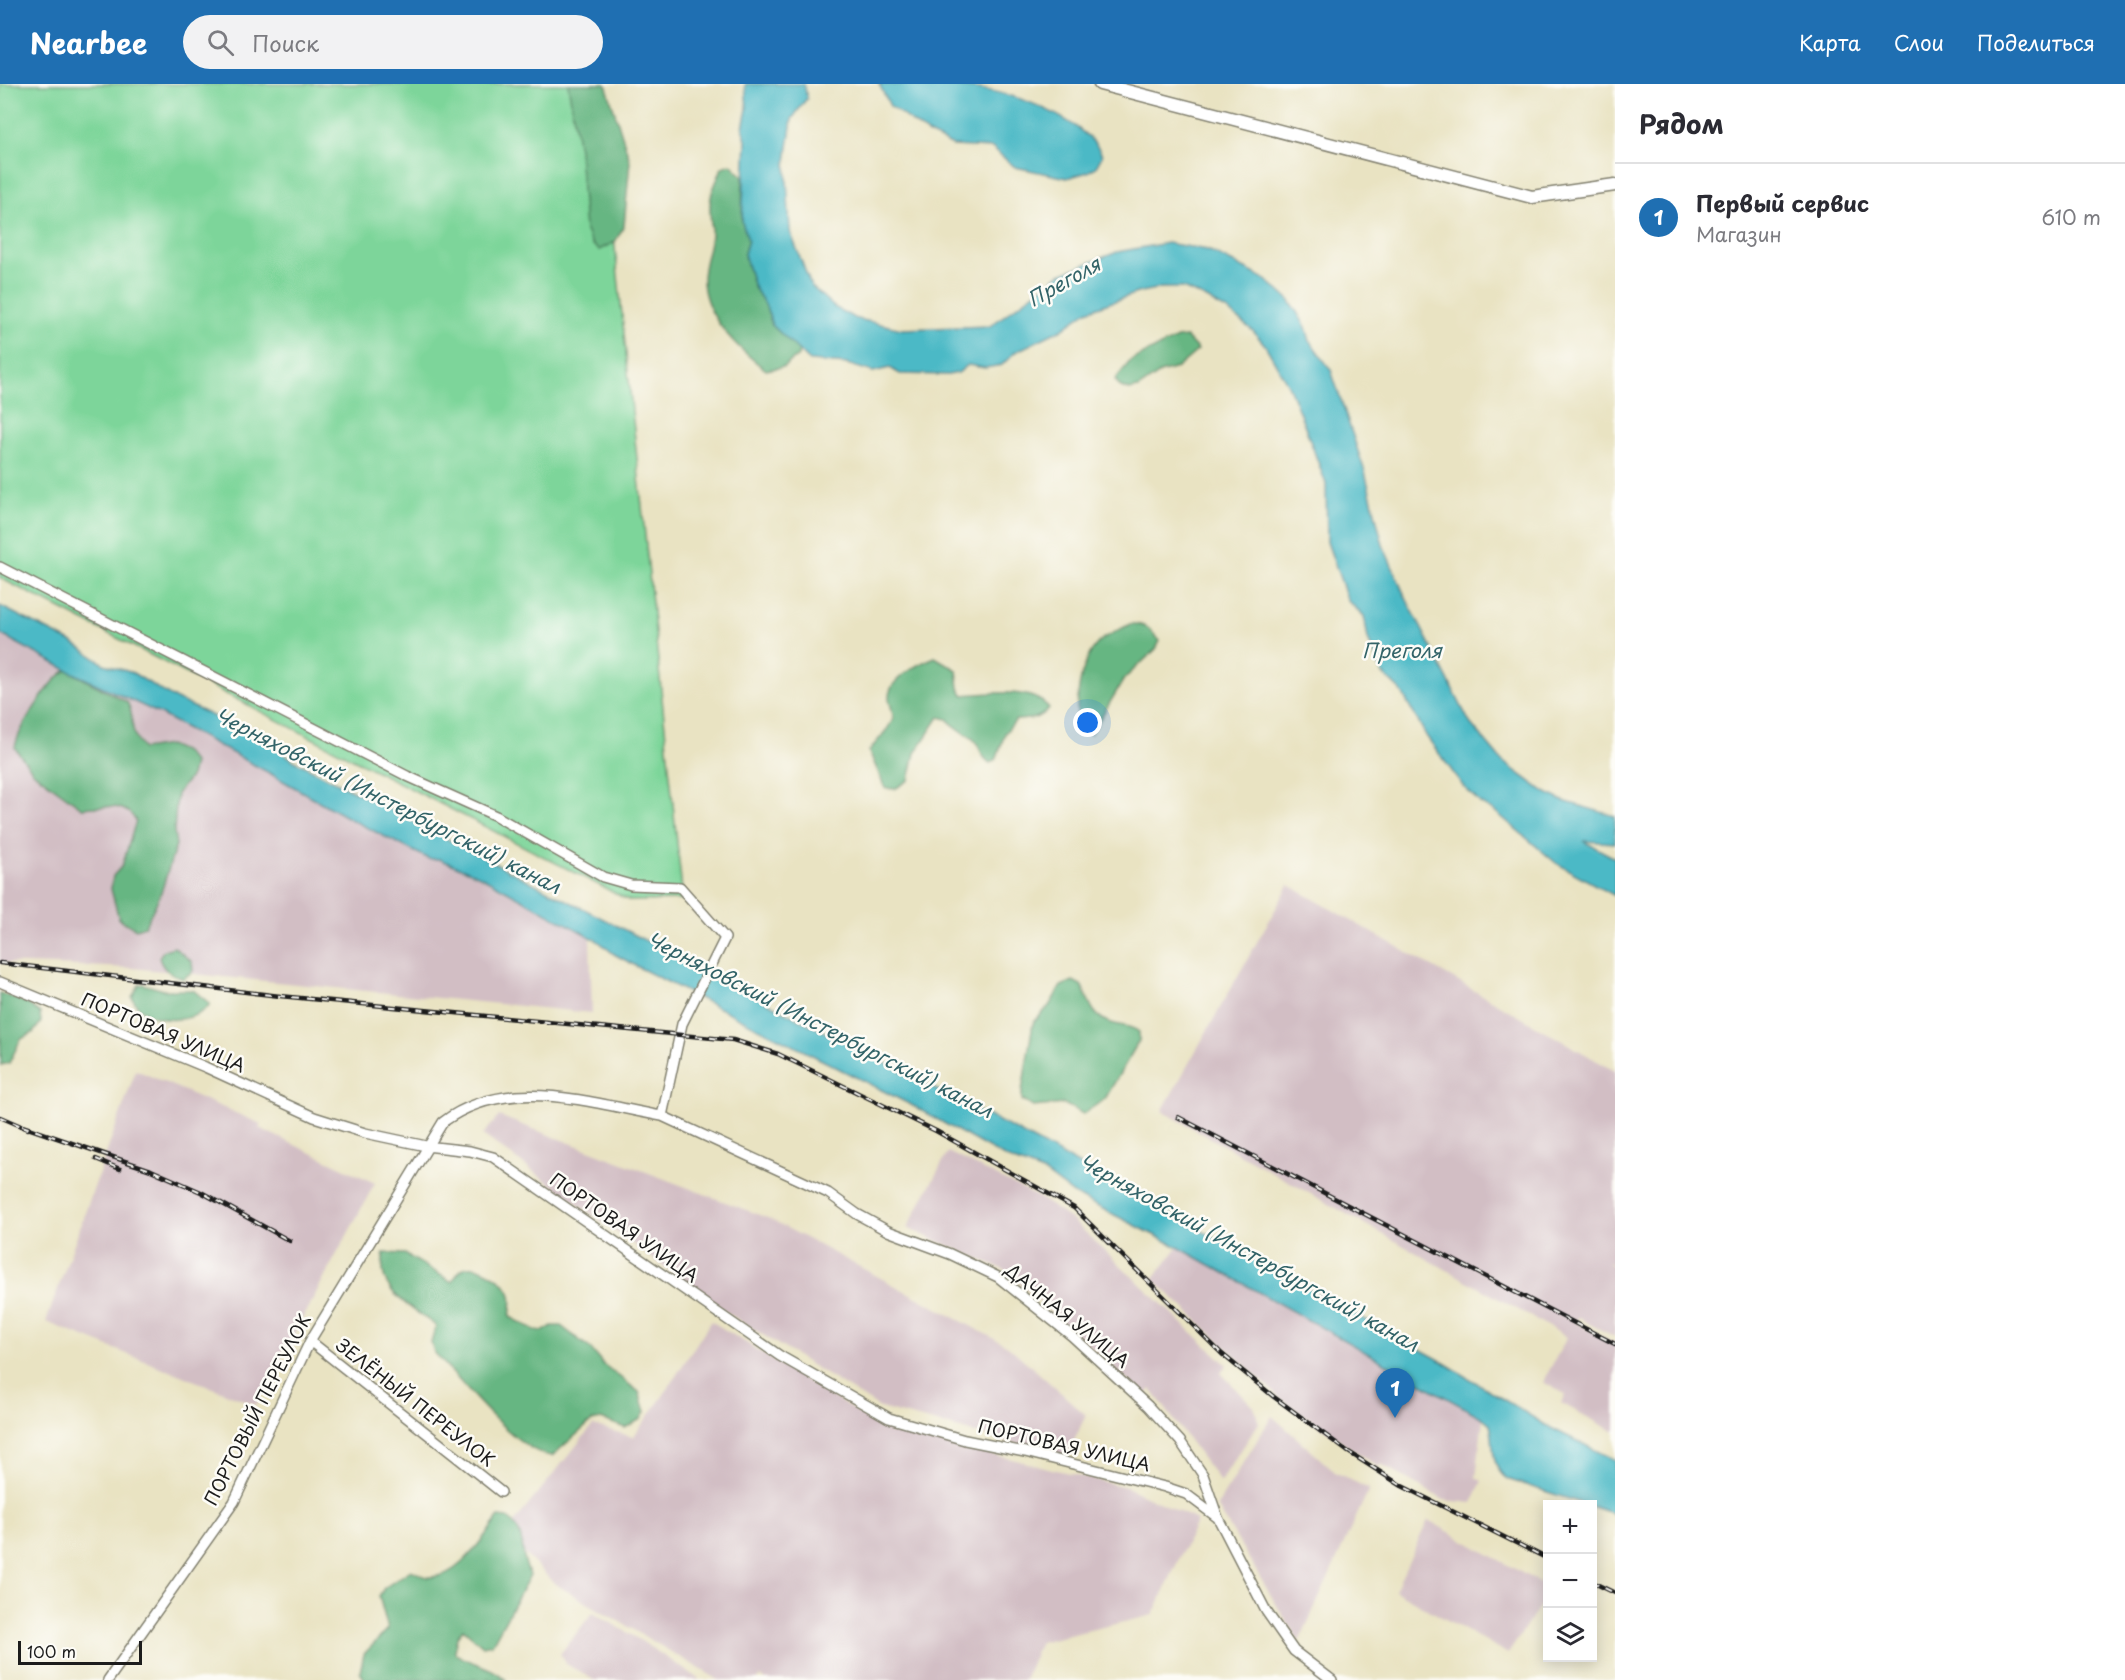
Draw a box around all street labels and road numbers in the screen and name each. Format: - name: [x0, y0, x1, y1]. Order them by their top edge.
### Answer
- street label: ПОРТОВАЯ УЛИЦА: [77, 985, 250, 1079]
- street label: ПОРТОВАЯ УЛИЦА: [545, 1165, 705, 1288]
- street label: ДАЧНАЯ УЛИЦА: [999, 1256, 1136, 1374]
- street label: ПОРТОВЫЙ ПЕРЕУЛОК: [197, 1309, 317, 1510]
- street label: ЗЕЛЁНЫЙ ПЕРЕУЛОК: [331, 1331, 501, 1472]
- street label: ПОРТОВАЯ УЛИЦА: [976, 1412, 1153, 1478]

